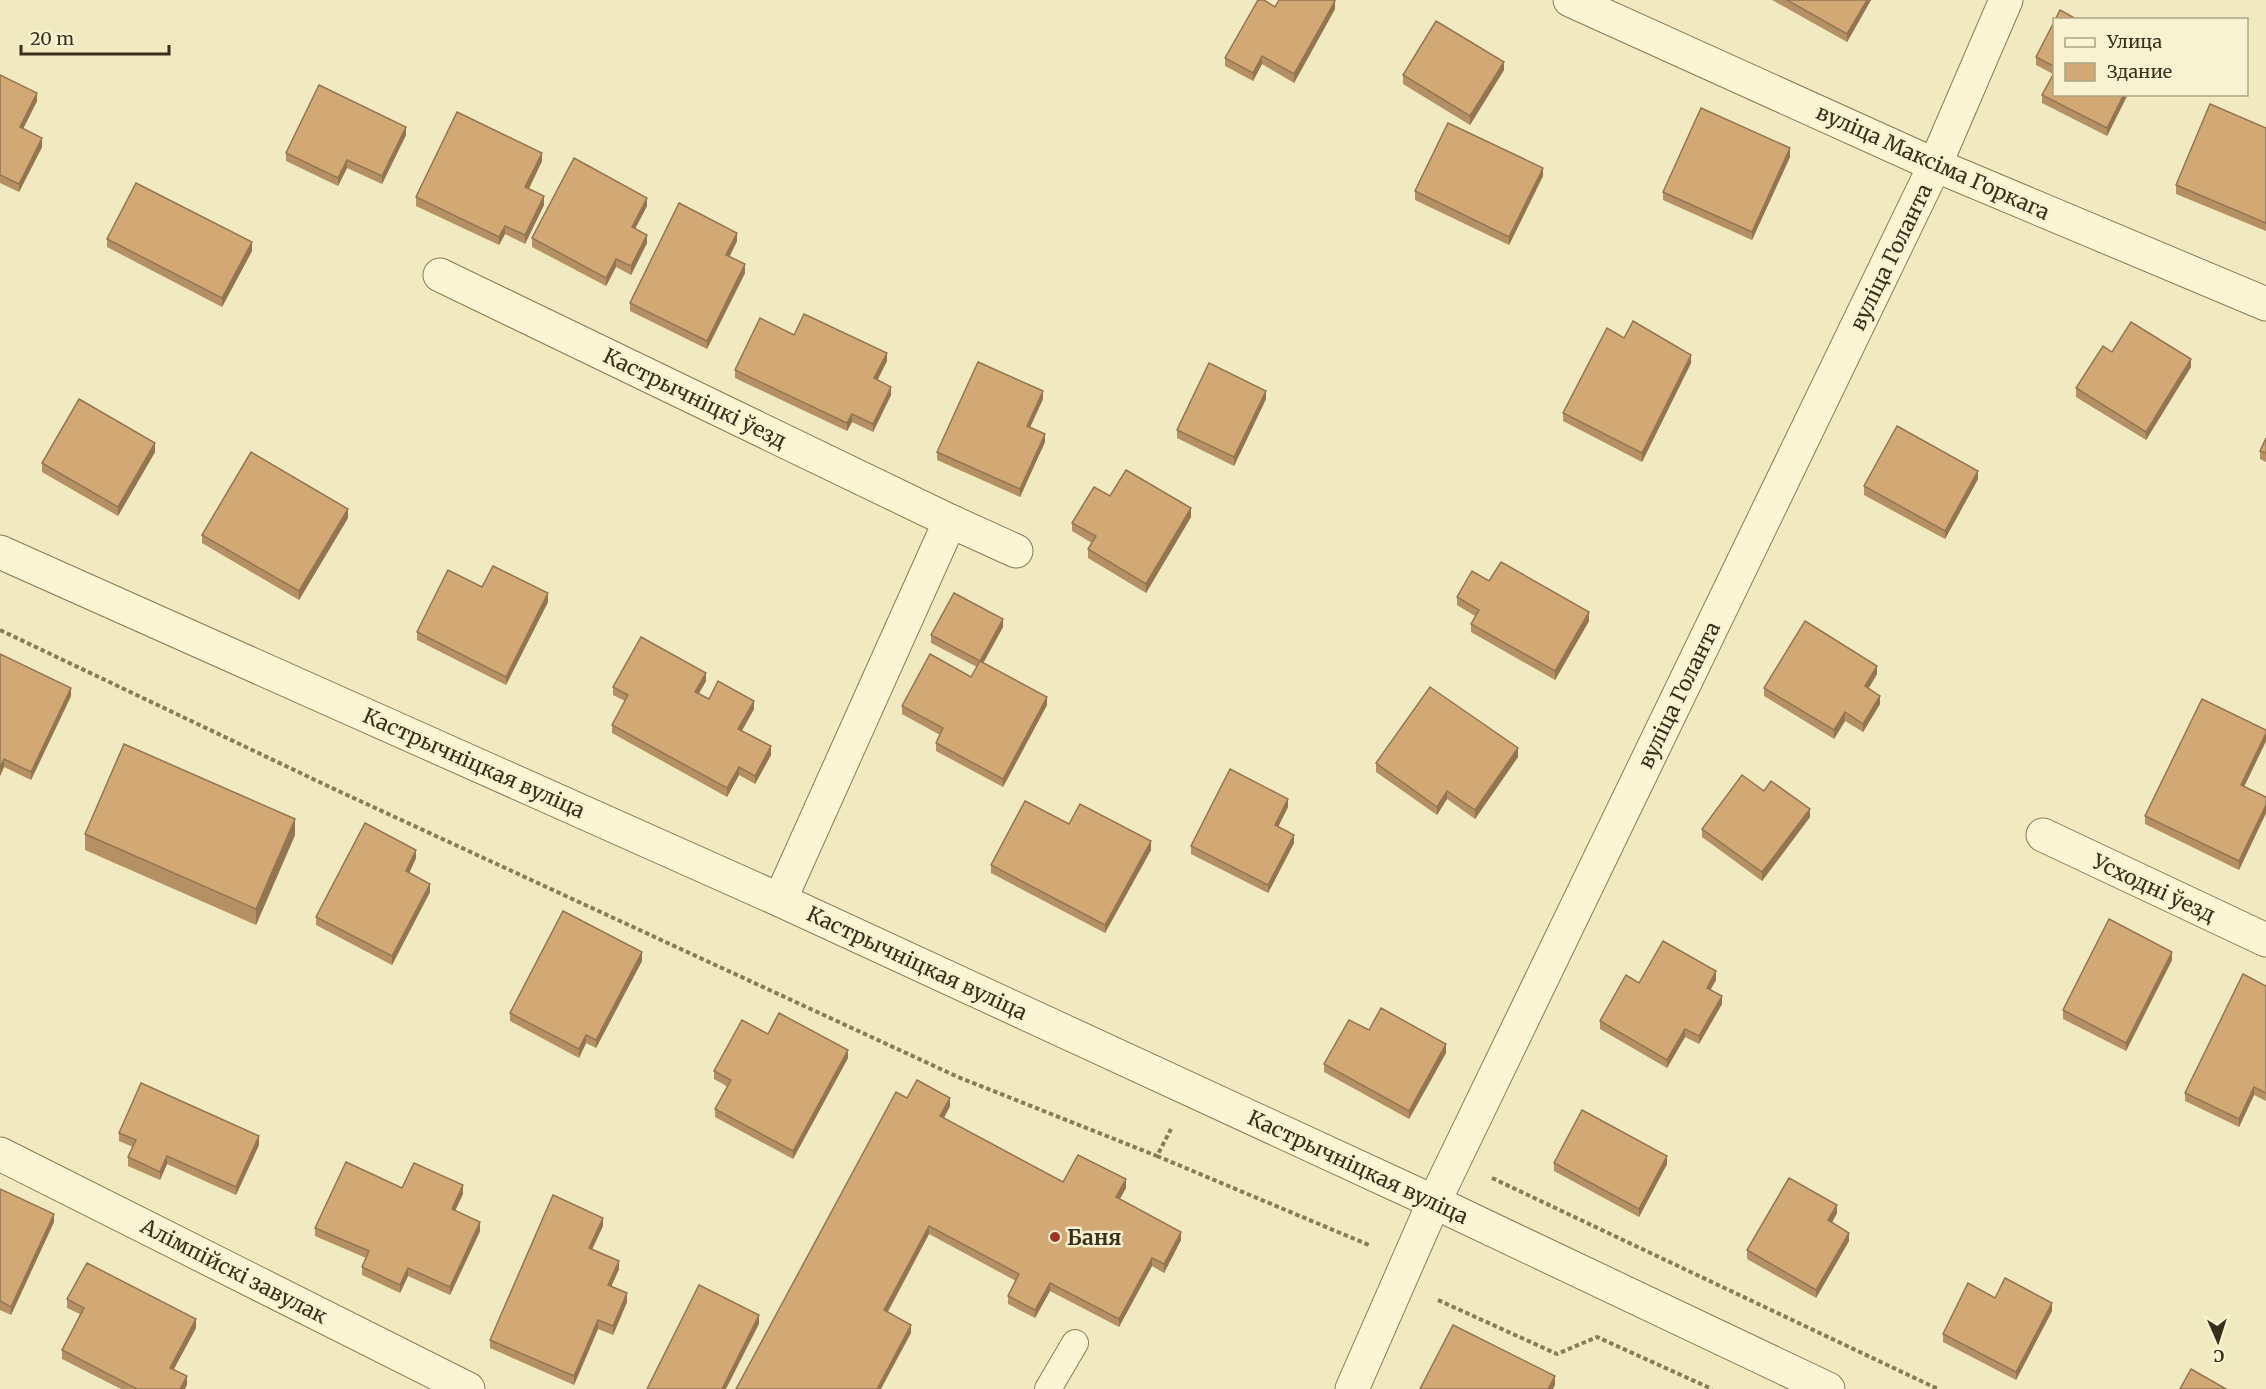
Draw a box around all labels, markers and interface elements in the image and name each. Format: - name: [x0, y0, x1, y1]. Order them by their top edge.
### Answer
- scale bar: [21, 18, 170, 56]
- legend: [2053, 18, 2248, 96]
- text: 20 m: [30, 27, 74, 50]
- text: Улица: [2106, 30, 2162, 53]
- text: Здание: [2107, 60, 2172, 83]
- street label: вуліца Максіма Горкага: [1812, 98, 2054, 226]
- street label: вуліца Голанта: [1844, 179, 1938, 335]
- street label: Кастрычніцкі ўезд: [599, 342, 791, 454]
- street label: вуліца Голанта: [1632, 617, 1726, 773]
- street label: Кастрычніцкая вуліца: [359, 702, 589, 824]
- street label: Усходні ўезд: [2087, 847, 2220, 928]
- street label: Кастрычніцкая вуліца: [803, 900, 1031, 1026]
- street label: Кастрычніцкая вуліца: [1244, 1104, 1472, 1230]
- street label: Алімпійскі завулак: [135, 1212, 332, 1330]
- place label: Баня: [1067, 1224, 1121, 1251]
- marker: Баня: [1048, 1230, 1062, 1244]
- north arrow: [2188, 1311, 2248, 1371]
- text: С: [2213, 1346, 2225, 1366]

